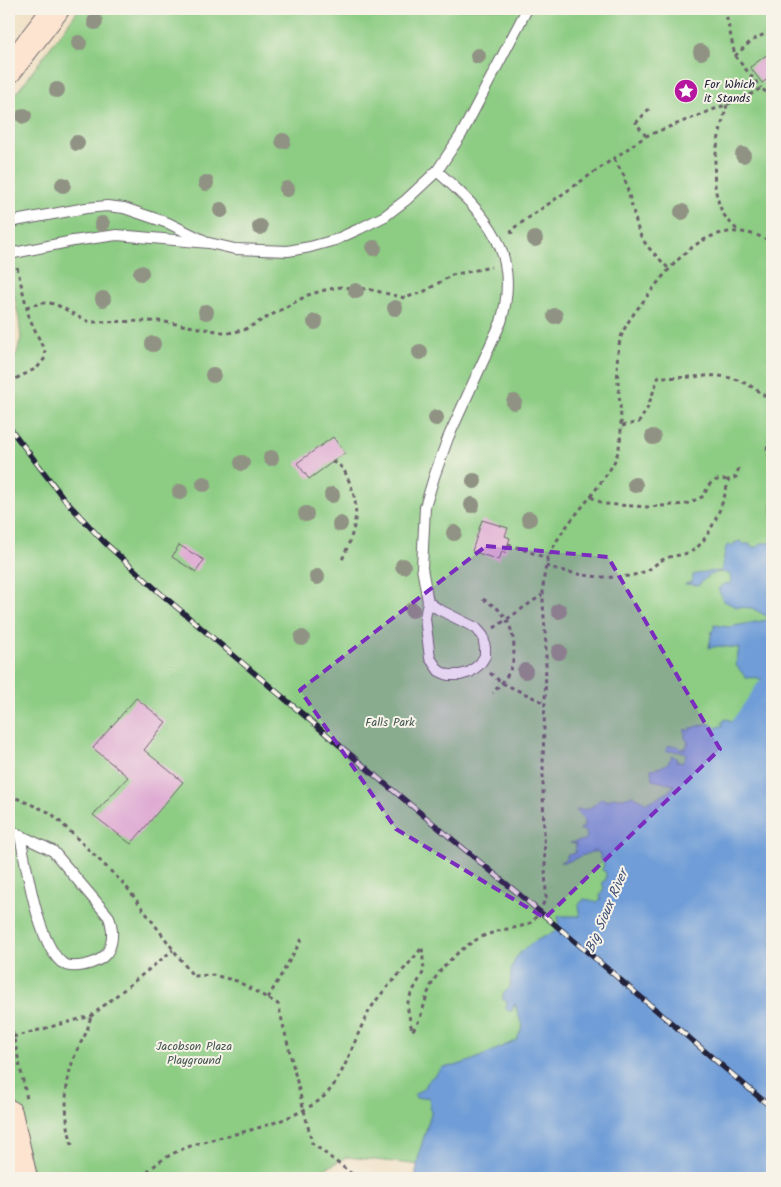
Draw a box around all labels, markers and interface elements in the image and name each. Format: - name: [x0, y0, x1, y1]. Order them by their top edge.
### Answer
- place label: For Which it Stands: [704, 75, 755, 108]
- place icon: For Which it Stands: [673, 78, 699, 104]
- park label: Falls Park: [365, 713, 415, 732]
- water label: Big Sioux River: [580, 863, 636, 956]
- park label: Jacobson Plaza Playground: [156, 1037, 232, 1070]

